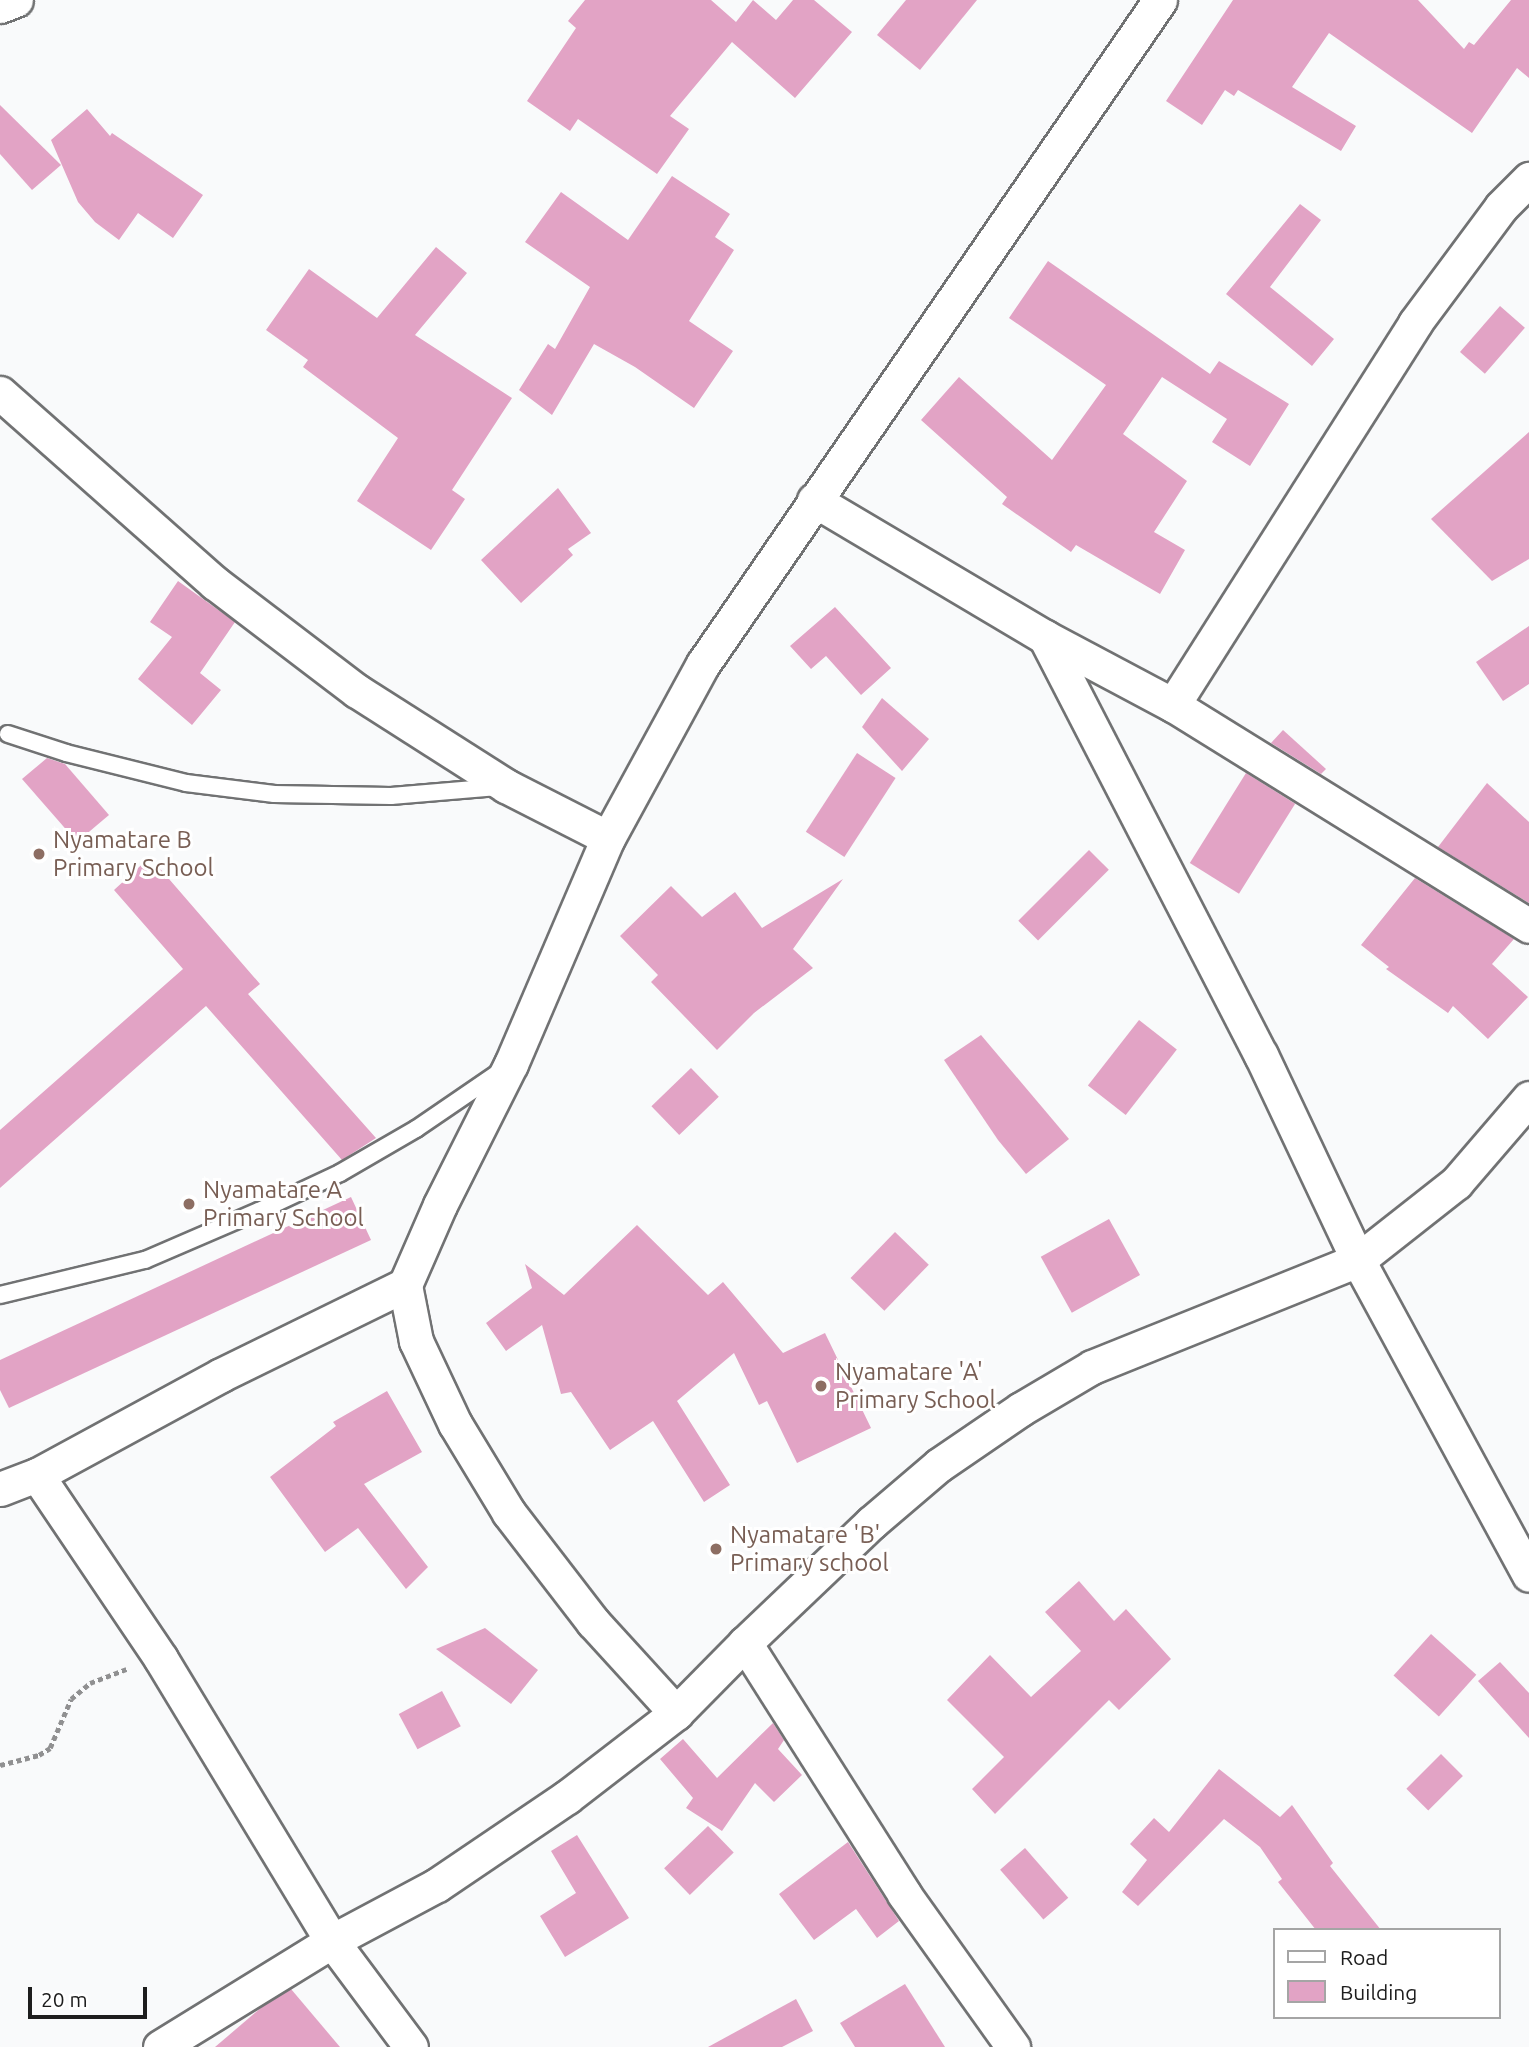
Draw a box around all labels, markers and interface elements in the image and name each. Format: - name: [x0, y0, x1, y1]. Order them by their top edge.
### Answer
- place label: Nyamatare B Primary School: [53, 826, 214, 882]
- marker: Nyamatare B Primary School: [31, 846, 47, 862]
- place label: Nyamatare A Primary School: [203, 1176, 364, 1232]
- marker: Nyamatare A Primary School: [181, 1196, 197, 1212]
- place label: Nyamatare 'A' Primary School: [835, 1358, 996, 1414]
- marker: Nyamatare 'A' Primary School: [813, 1378, 829, 1394]
- place label: Nyamatare 'B' Primary school: [730, 1521, 889, 1577]
- marker: Nyamatare 'B' Primary school: [708, 1541, 724, 1557]
- legend: [1274, 1928, 1501, 2019]
- text: Road: [1340, 1945, 1388, 1969]
- scale bar: [32, 1974, 150, 2018]
- text: Building: [1340, 1980, 1417, 2004]
- text: 20 m: [41, 1987, 88, 2011]

